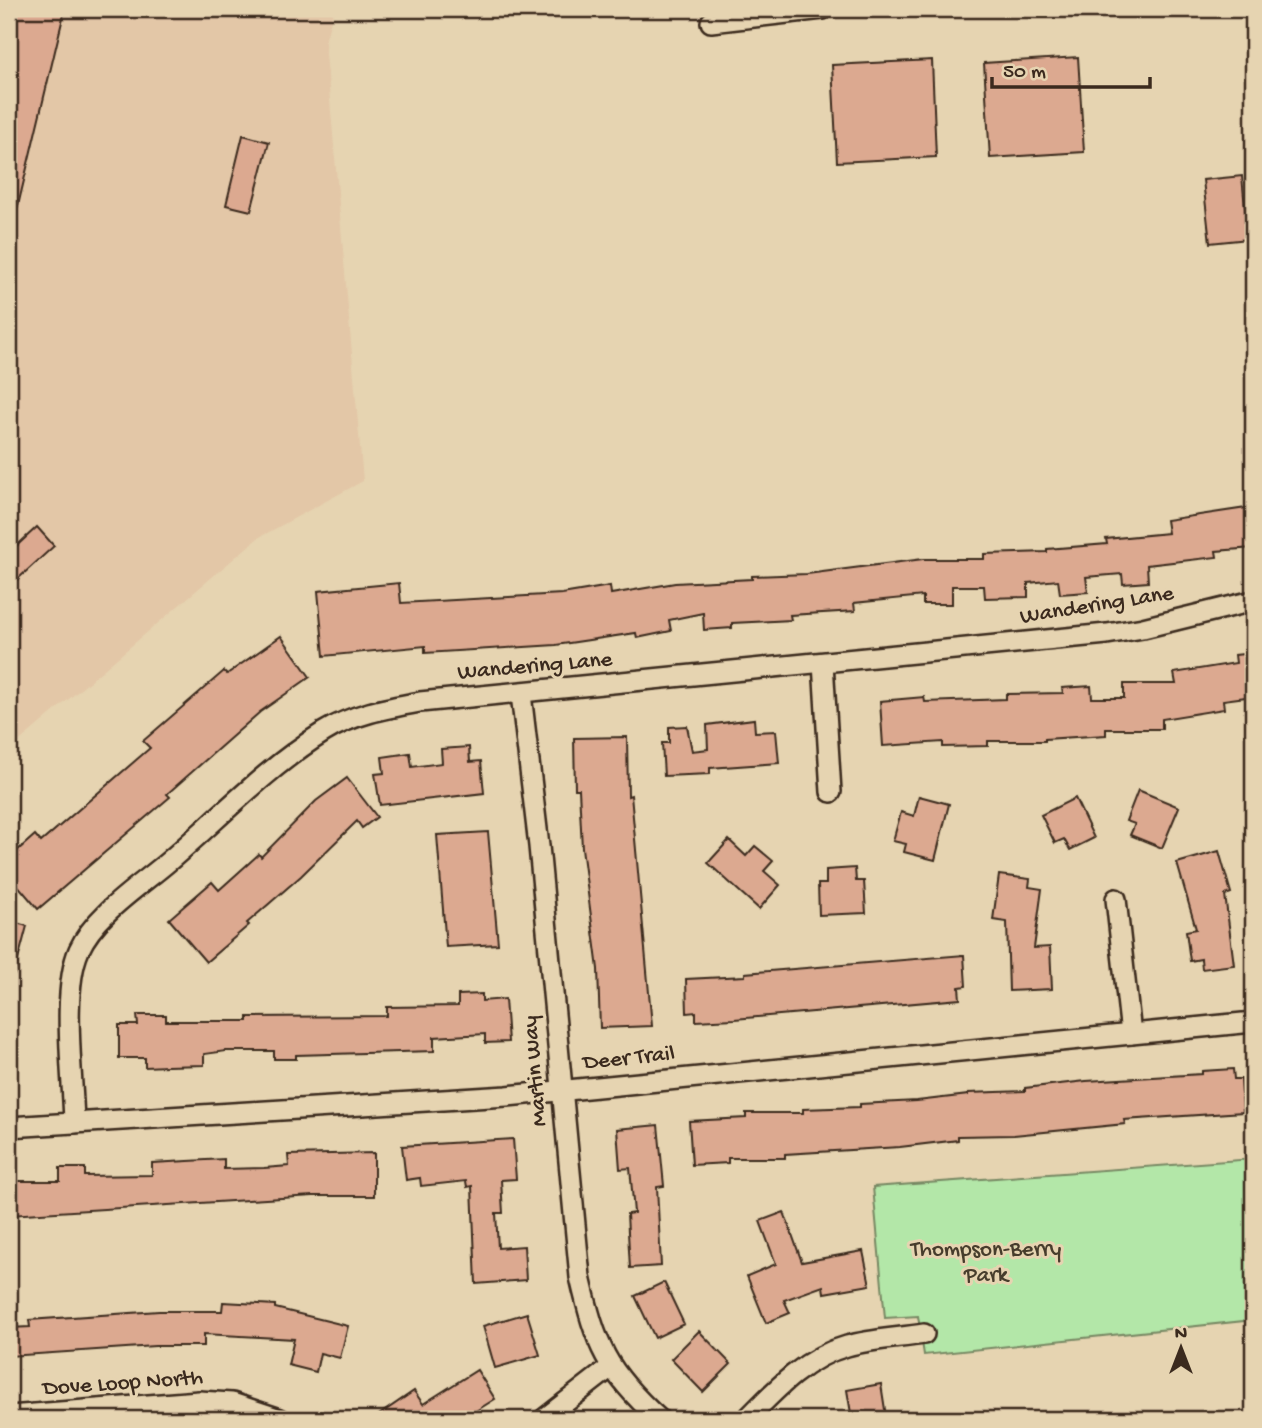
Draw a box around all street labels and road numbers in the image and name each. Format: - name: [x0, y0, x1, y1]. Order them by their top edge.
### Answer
- street label: Wandering Lane: [1018, 580, 1177, 631]
- street label: Wandering Lane: [457, 647, 615, 687]
- street label: Martin Way: [518, 1014, 554, 1128]
- street label: Deer Trail: [580, 1041, 676, 1077]
- street label: Dove Loop North: [40, 1365, 204, 1403]

